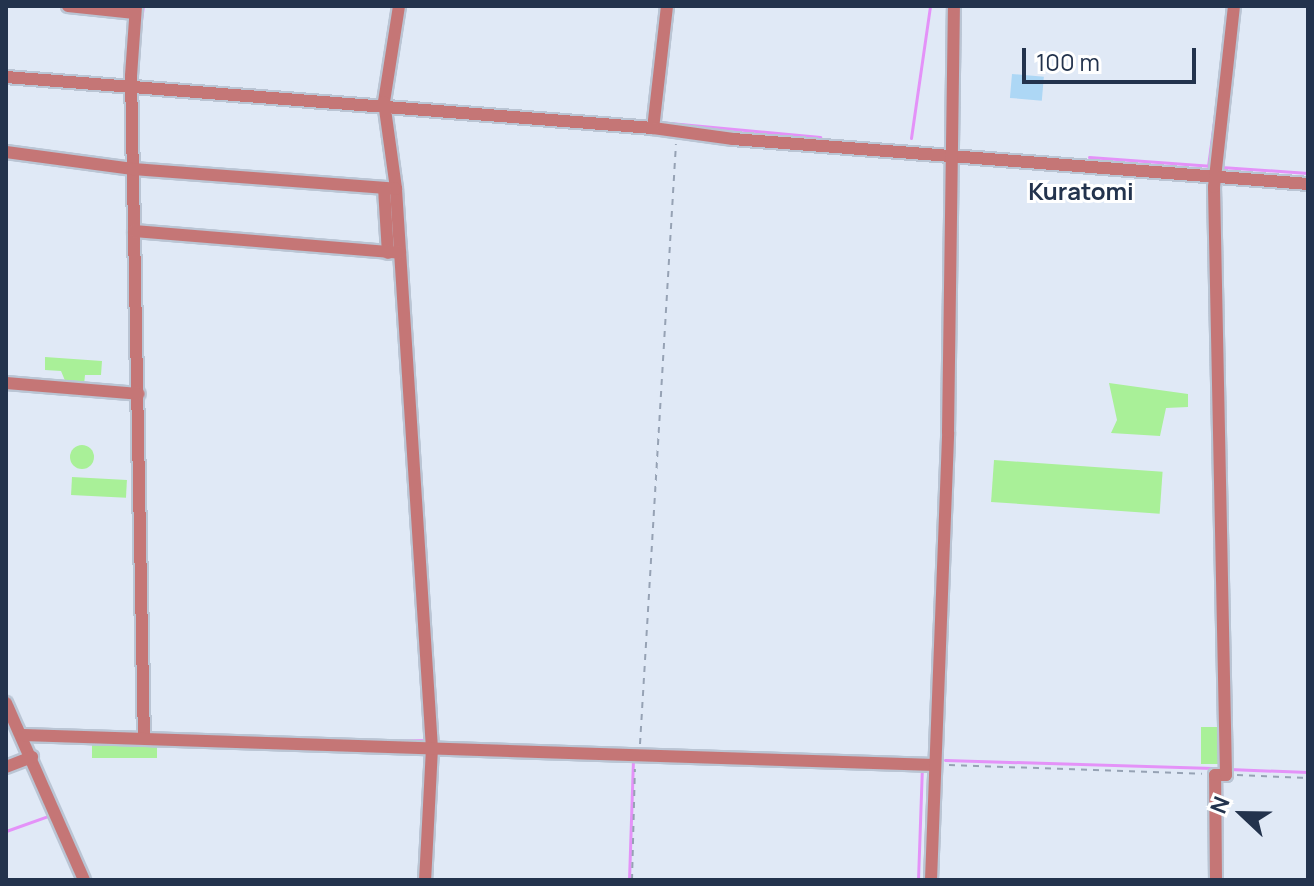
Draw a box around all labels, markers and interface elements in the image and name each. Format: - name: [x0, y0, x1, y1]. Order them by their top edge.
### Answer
- scale bar: [1026, 32, 1200, 82]
- text: 100 m: [1036, 45, 1100, 78]
- district label: Kuratomi: [1028, 177, 1134, 205]
- north arrow: [1202, 774, 1282, 854]
- text: N: [1203, 792, 1237, 818]

